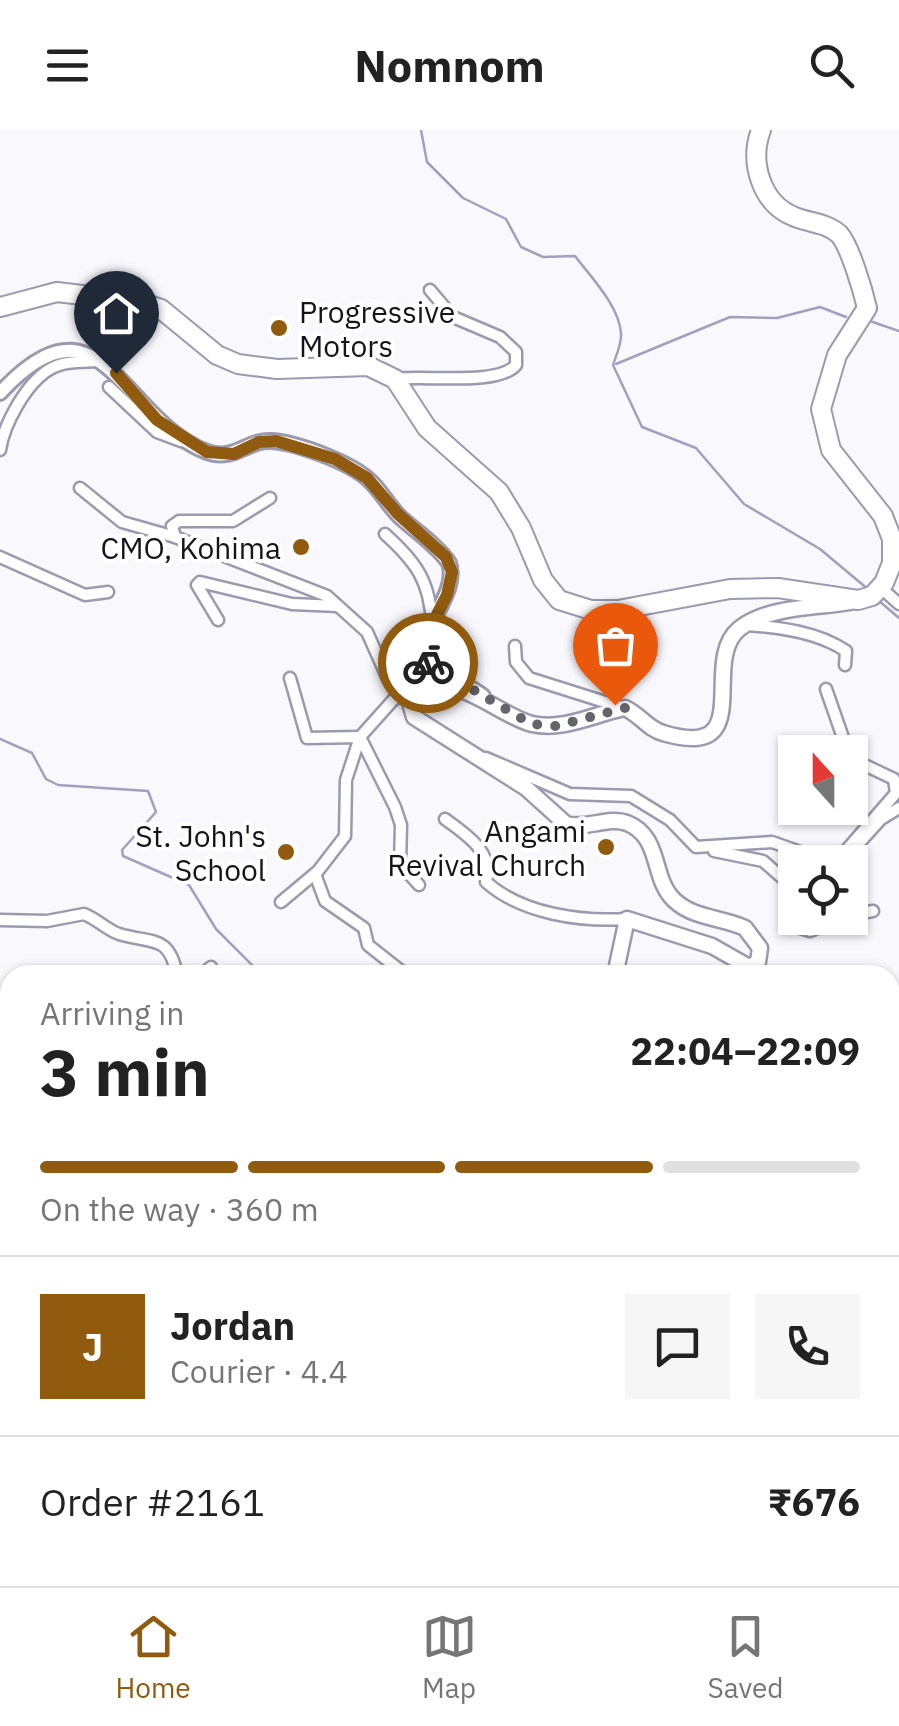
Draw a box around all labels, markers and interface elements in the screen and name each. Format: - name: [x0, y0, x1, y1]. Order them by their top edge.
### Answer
- text: Nomnom: [354, 36, 545, 94]
- icon: menu: [40, 38, 95, 93]
- icon: search: [804, 38, 859, 93]
- pin: [74, 271, 159, 374]
- icon: home: [89, 286, 144, 341]
- place label: Progressive Motors: [299, 292, 455, 365]
- marker: Progressive Motors: [268, 317, 290, 339]
- place label: CMO, Kohima: [101, 528, 281, 567]
- marker: CMO, Kohima: [290, 536, 312, 558]
- pin: [573, 603, 658, 706]
- courier: [378, 613, 478, 713]
- icon: bag: [588, 618, 643, 673]
- icon: bike: [401, 636, 456, 691]
- north arrow: [778, 735, 868, 825]
- map controls: [778, 735, 868, 935]
- place label: Angami Revival Church: [387, 811, 586, 884]
- place label: St. John's School: [135, 816, 266, 889]
- marker: Angami Revival Church: [595, 836, 617, 858]
- marker: St. John's School: [275, 841, 297, 863]
- button: locate: [778, 845, 868, 935]
- text: Arriving in: [40, 992, 185, 1034]
- text: 22:04–22:09: [630, 1026, 860, 1075]
- text: 3 min: [40, 1029, 210, 1114]
- text: On the way · 360 m: [40, 1188, 319, 1230]
- button: chat: [625, 1294, 730, 1399]
- button: phone: [755, 1294, 860, 1399]
- text: Jordan: [170, 1301, 295, 1350]
- text: J: [82, 1322, 103, 1371]
- text: Courier · 4.4: [170, 1350, 348, 1392]
- text: Order #2161: [40, 1477, 265, 1526]
- text: ₹676: [768, 1477, 860, 1526]
- tab: Home: [115, 1609, 191, 1706]
- tab: Map: [422, 1609, 477, 1706]
- tab: Saved: [707, 1609, 784, 1706]

